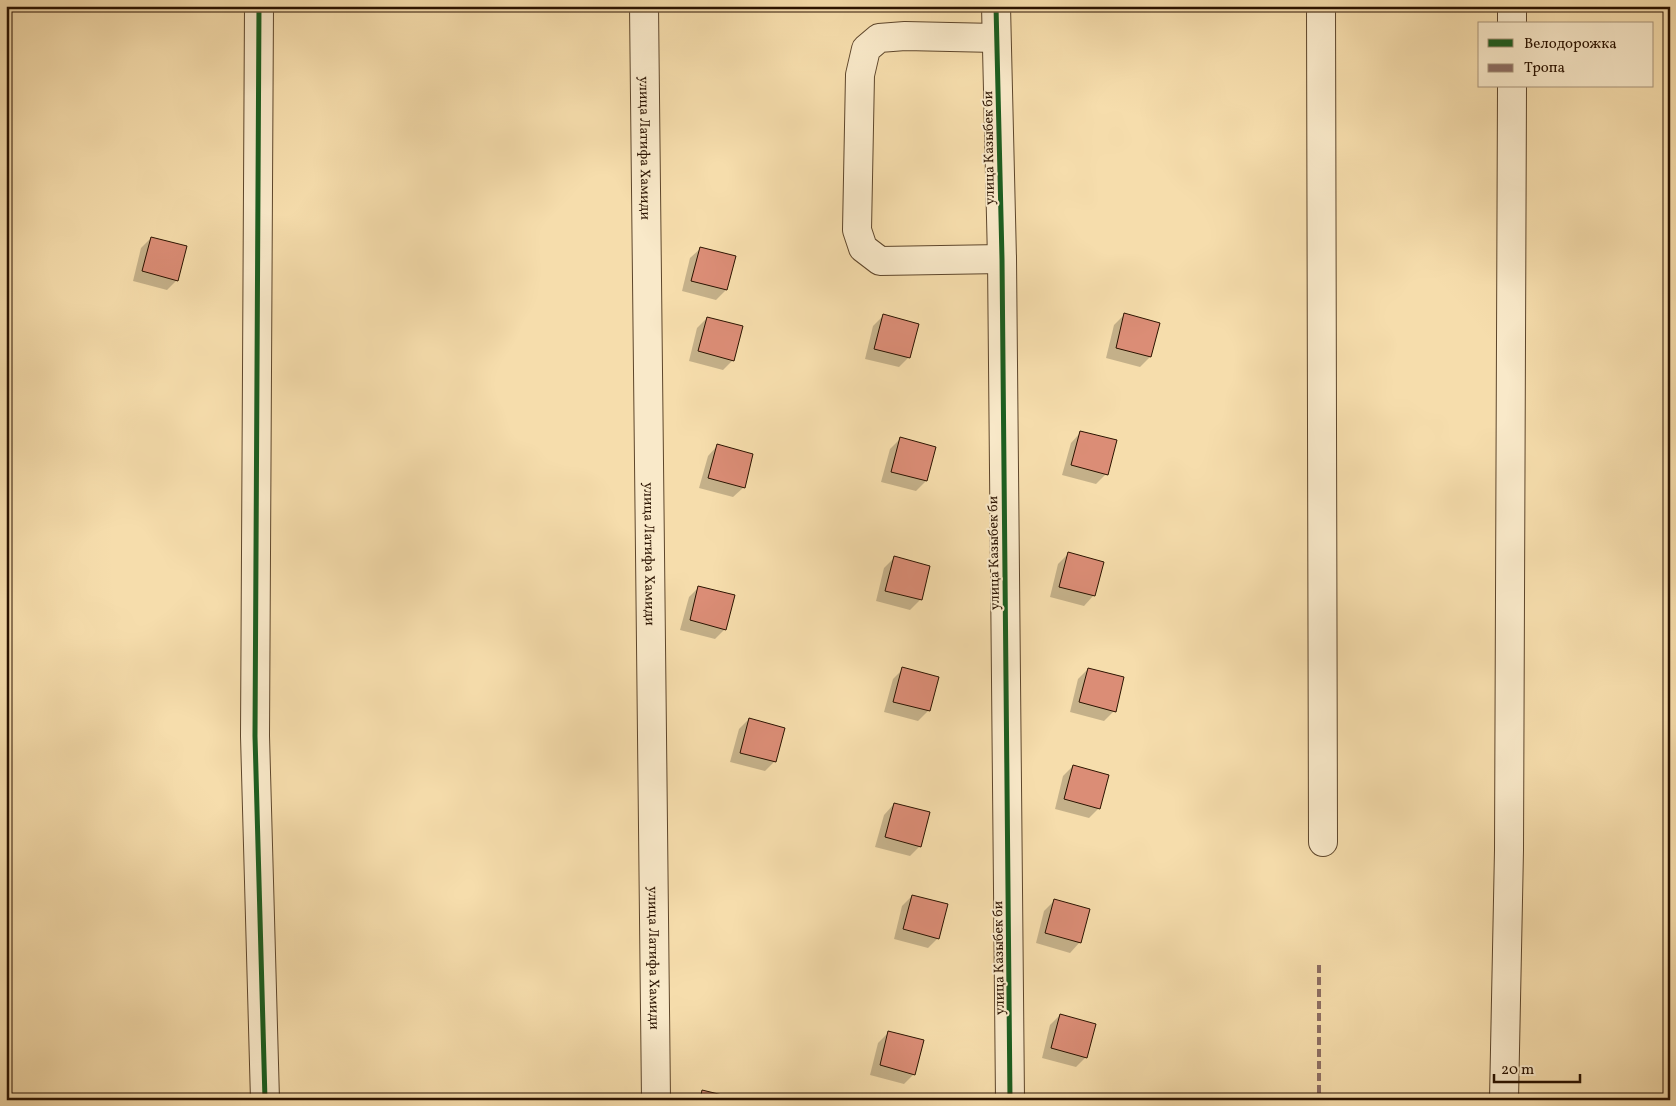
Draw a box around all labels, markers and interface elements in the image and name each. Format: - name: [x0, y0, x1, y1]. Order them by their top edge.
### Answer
- legend: [1478, 22, 1654, 88]
- text: Велодорожка: [1524, 34, 1617, 55]
- text: Тропа: [1524, 58, 1565, 79]
- street label: улица Латифа Хамиди: [634, 76, 654, 220]
- street label: улица Казыбек би: [979, 90, 1000, 205]
- street label: улица Латифа Хамиди: [638, 482, 659, 626]
- street label: улица Казыбек би: [984, 495, 1005, 610]
- street label: улица Латифа Хамиди: [643, 886, 663, 1030]
- street label: улица Казыбек би: [989, 900, 1010, 1015]
- scale bar: [1494, 1051, 1580, 1083]
- text: 20 m: [1501, 1060, 1534, 1081]

